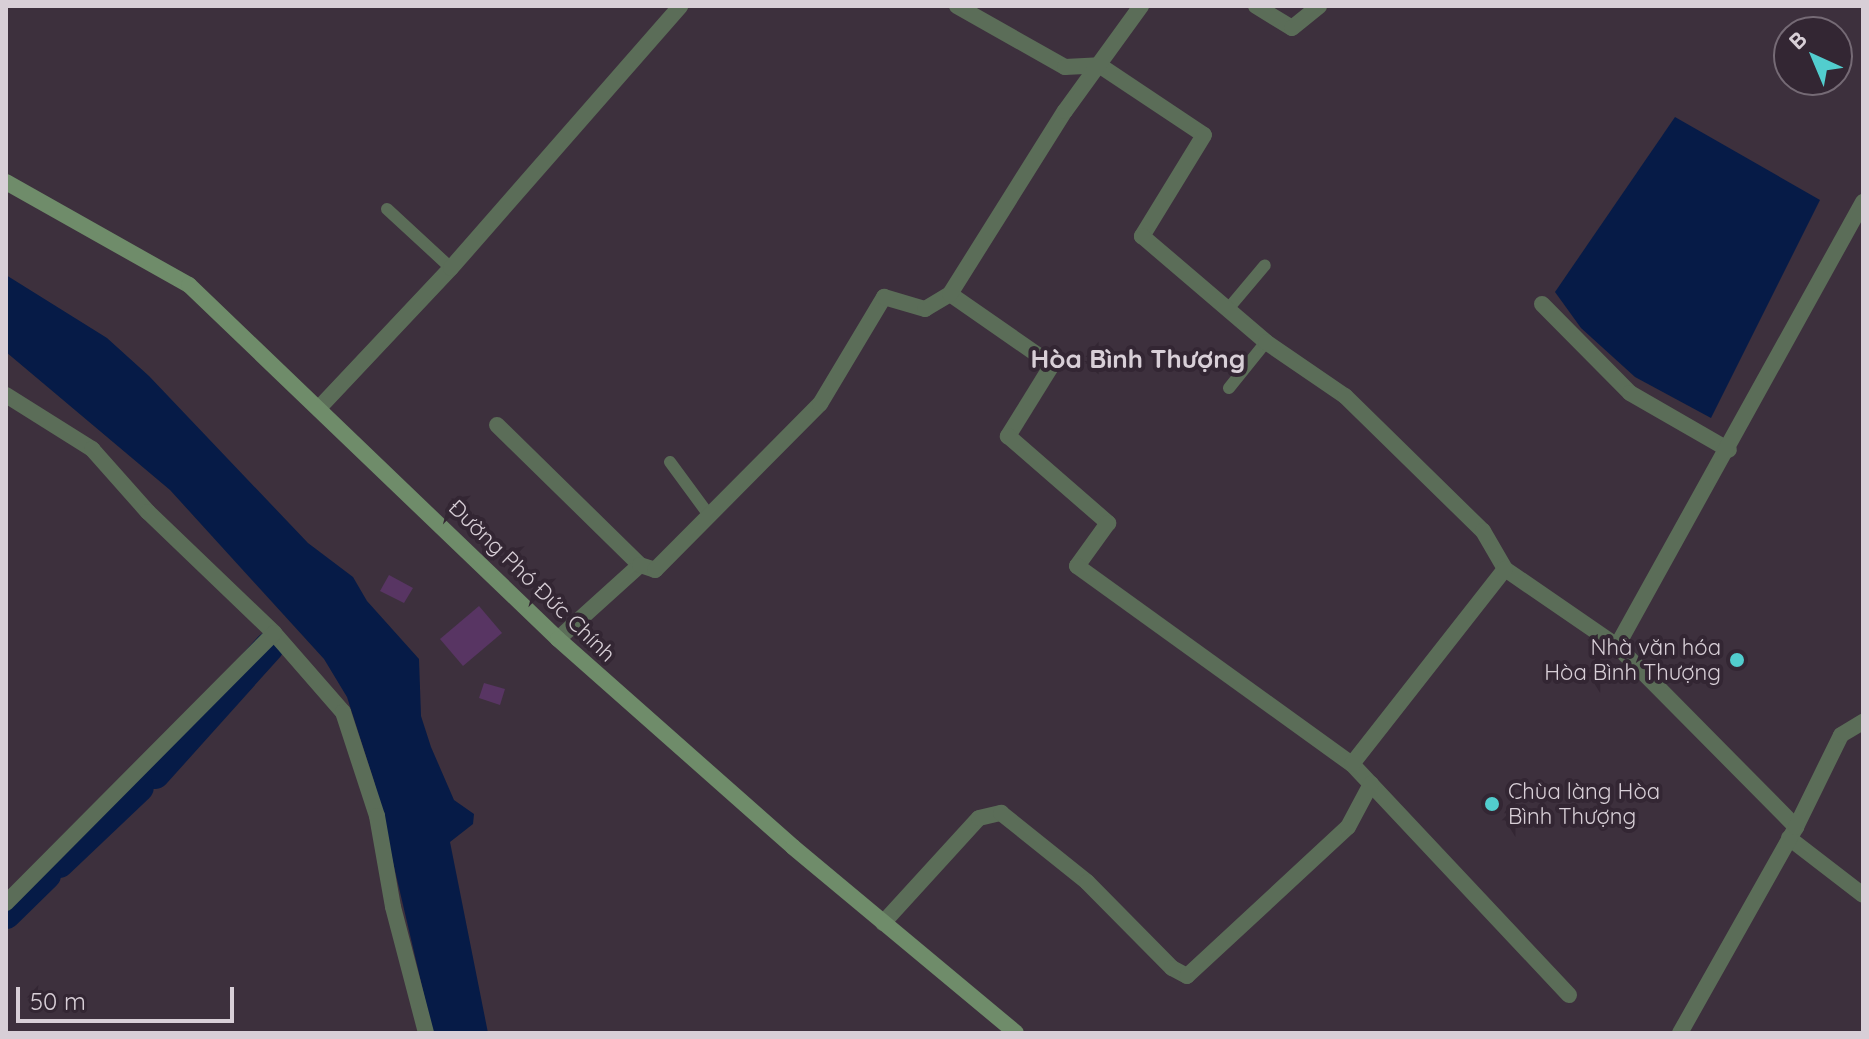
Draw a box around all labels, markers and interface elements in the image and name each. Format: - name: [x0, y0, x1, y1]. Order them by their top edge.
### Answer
- north arrow: [1773, 16, 1853, 96]
- text: B: [1783, 25, 1813, 55]
- district label: Hòa Bình Thượng: [1031, 343, 1245, 375]
- street label: Đường Phó Đức Chính: [443, 495, 621, 667]
- place label: Nhà văn hóa Hòa Bình Thượng: [1544, 634, 1721, 686]
- marker: Nhà văn hóa Hòa Bình Thượng: [1728, 651, 1746, 669]
- place label: Chùa làng Hòa Bình Thượng: [1508, 778, 1660, 830]
- marker: Chùa làng Hòa Bình Thượng: [1483, 795, 1501, 813]
- scale bar: [20, 971, 238, 1021]
- text: 50 m: [30, 986, 86, 1016]

